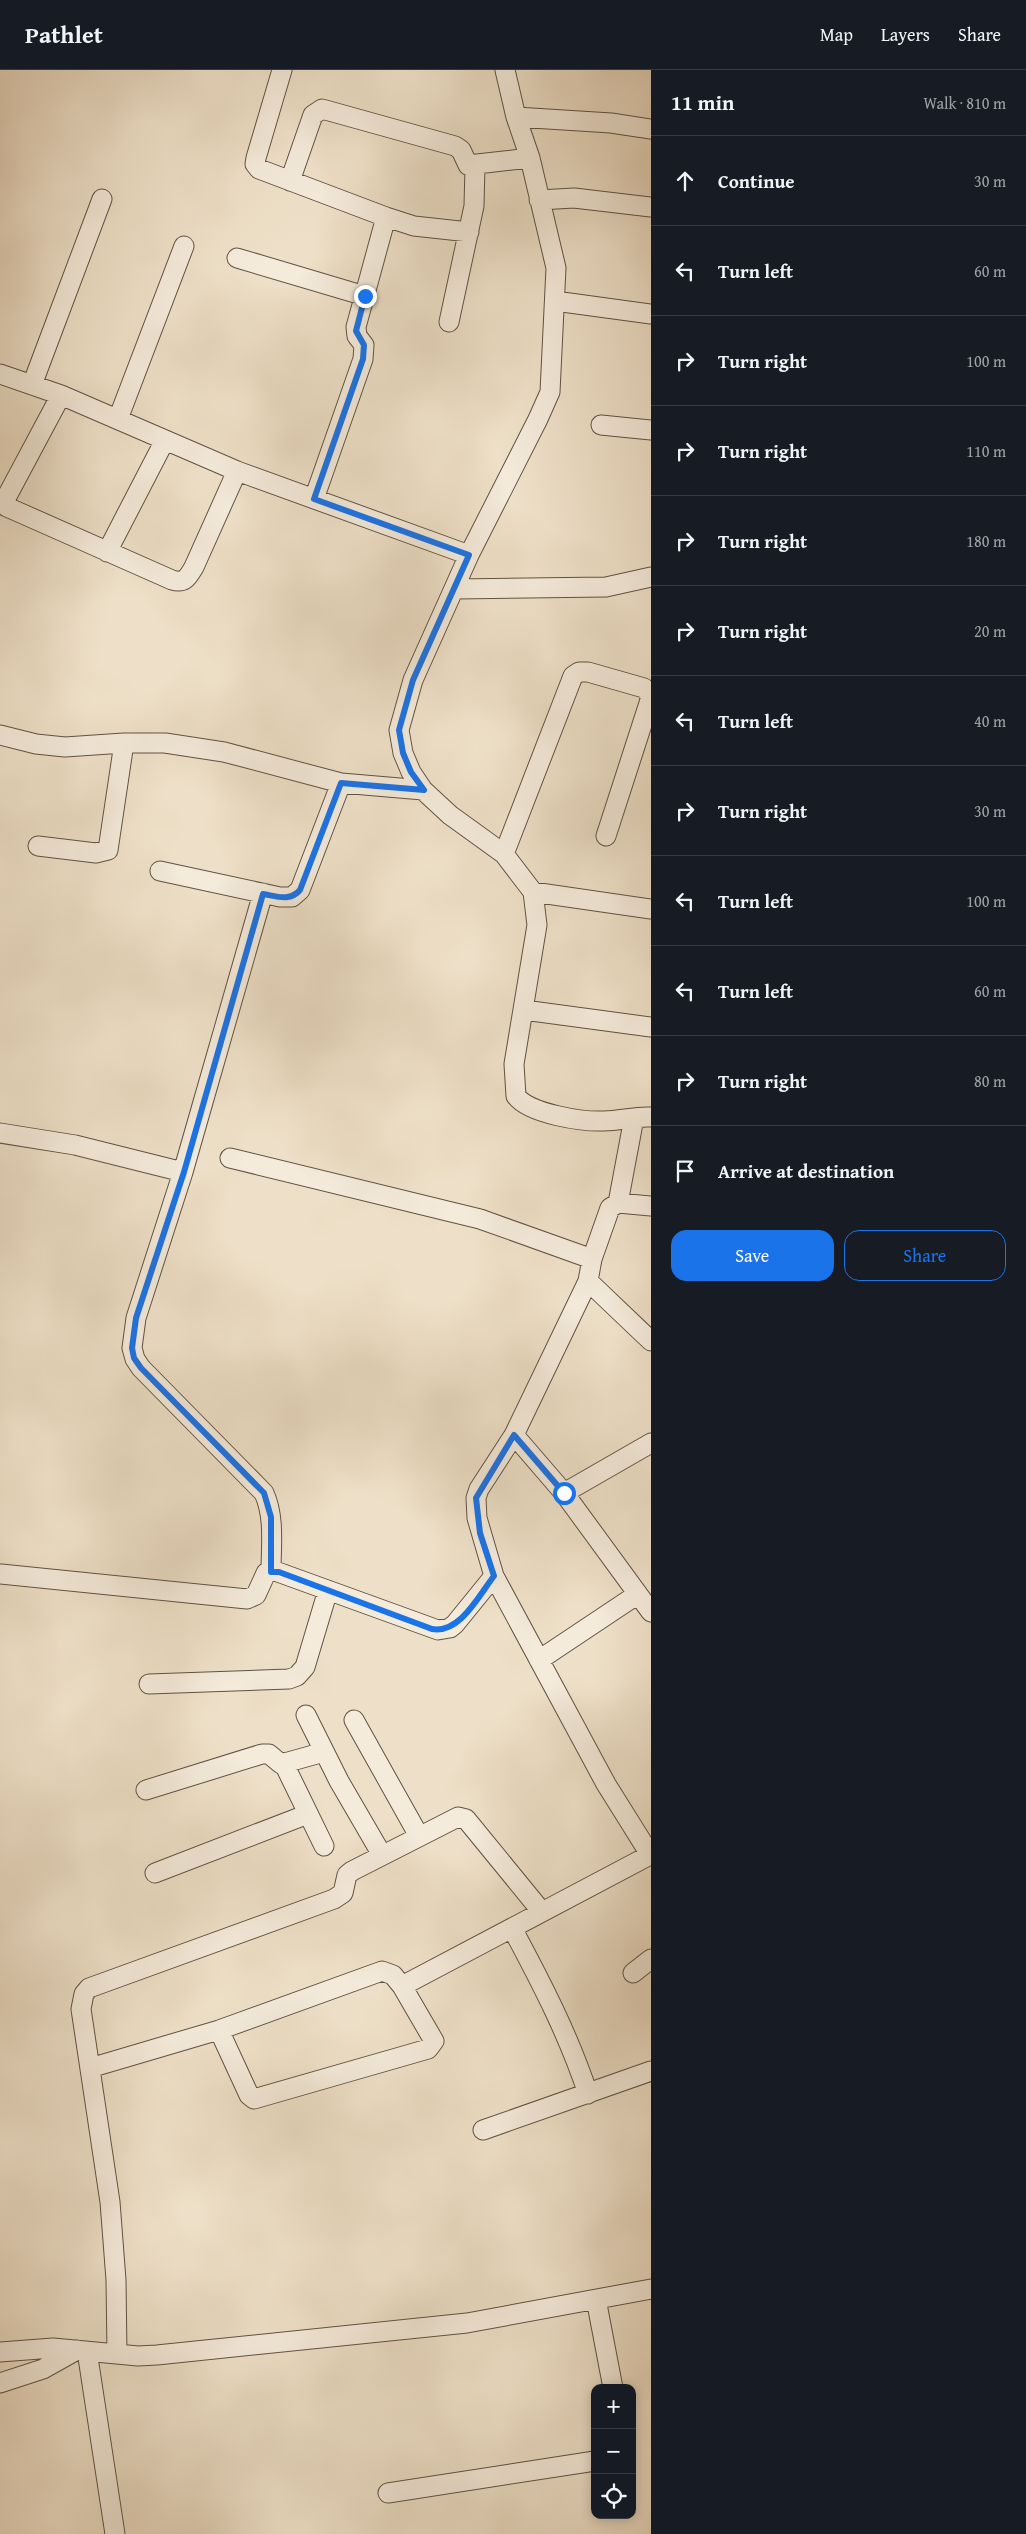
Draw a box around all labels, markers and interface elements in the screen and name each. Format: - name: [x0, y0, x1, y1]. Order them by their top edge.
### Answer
- text: Pathlet: [25, 17, 103, 52]
- text: Map: [820, 21, 853, 48]
- text: Layers: [881, 21, 930, 48]
- text: Share: [958, 21, 1001, 48]
- text: 11 min: [671, 87, 734, 118]
- text: Walk · 810 m: [923, 91, 1006, 115]
- icon: ahead: [671, 167, 699, 195]
- text: Continue: [718, 167, 795, 195]
- text: 30 m: [974, 169, 1006, 193]
- icon: left: [671, 257, 699, 285]
- text: Turn left: [718, 257, 793, 285]
- text: 60 m: [974, 259, 1006, 283]
- route end: [354, 285, 377, 308]
- icon: right: [671, 347, 699, 375]
- text: Turn right: [718, 347, 807, 375]
- text: 100 m: [966, 349, 1006, 373]
- icon: right: [671, 437, 699, 465]
- text: Turn right: [718, 437, 807, 465]
- text: 110 m: [966, 439, 1006, 463]
- icon: right: [671, 527, 699, 555]
- text: Turn right: [718, 527, 807, 555]
- text: 180 m: [966, 529, 1006, 553]
- icon: right: [671, 617, 699, 645]
- text: Turn right: [718, 617, 807, 645]
- text: 20 m: [974, 619, 1006, 643]
- icon: left: [671, 707, 699, 735]
- text: Turn left: [718, 707, 793, 735]
- text: 40 m: [974, 709, 1006, 733]
- icon: right: [671, 797, 699, 825]
- text: Turn right: [718, 797, 807, 825]
- text: 30 m: [974, 799, 1006, 823]
- icon: left: [671, 887, 699, 915]
- text: Turn left: [718, 887, 793, 915]
- text: 100 m: [966, 889, 1006, 913]
- icon: left: [671, 977, 699, 1005]
- text: Turn left: [718, 977, 793, 1005]
- text: 60 m: [974, 979, 1006, 1003]
- icon: right: [671, 1067, 699, 1095]
- text: Turn right: [718, 1067, 807, 1095]
- text: 80 m: [974, 1069, 1006, 1093]
- icon: arrive: [671, 1157, 699, 1185]
- text: Arrive at destination: [718, 1157, 894, 1185]
- button: Save: [671, 1230, 834, 1281]
- button: Share: [844, 1230, 1006, 1281]
- route start: [553, 1482, 576, 1505]
- map controls: [591, 2384, 636, 2519]
- button: +: [591, 2384, 636, 2429]
- button: −: [591, 2429, 636, 2474]
- button: locate: [591, 2474, 636, 2519]

